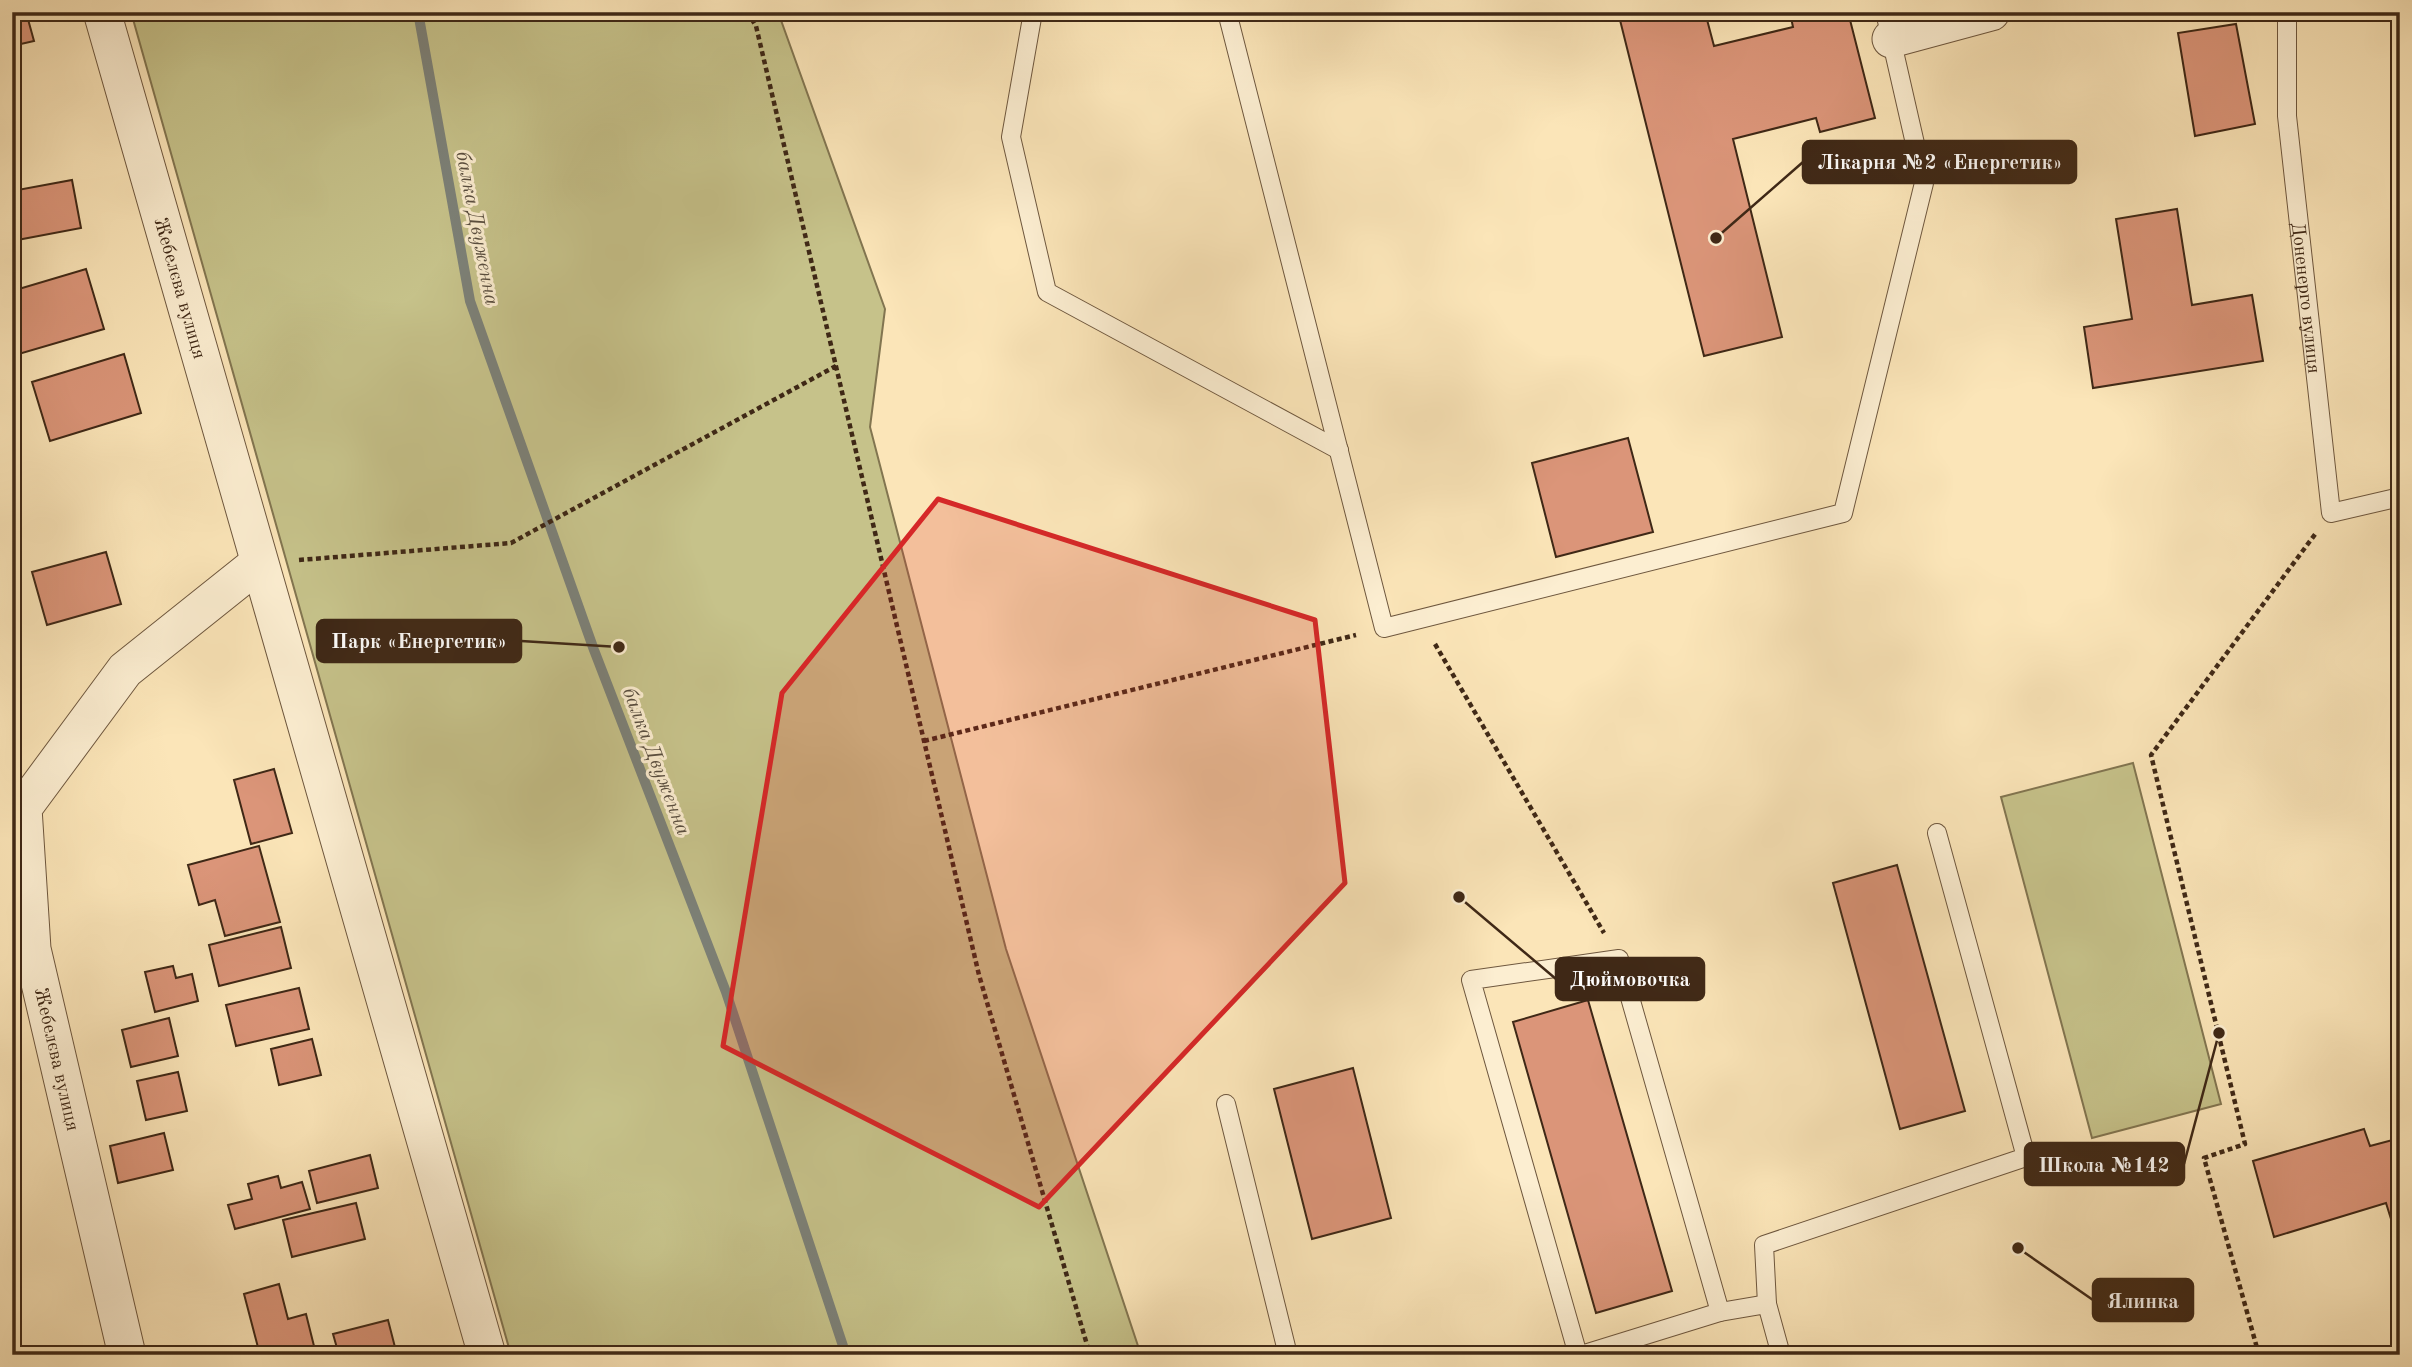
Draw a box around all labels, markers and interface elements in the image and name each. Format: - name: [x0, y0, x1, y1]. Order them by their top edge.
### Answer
- callout: Лікарня №2 «Енергетик»: [1803, 141, 2076, 183]
- water label: балка Двуженна: [451, 149, 502, 307]
- text: Лікарня №2 «Енергетик»: [1817, 153, 2063, 174]
- street label: Жебелєва вулиця: [149, 216, 208, 362]
- street label: Доненерго вулиця: [2287, 222, 2323, 375]
- callout: Парк «Енергетик»: [317, 620, 521, 662]
- text: Парк «Енергетик»: [331, 632, 507, 653]
- water label: балка Двуженна: [618, 685, 693, 838]
- callout: Дюймовочка: [1556, 958, 1704, 1000]
- text: Дюймовочка: [1570, 970, 1690, 991]
- street label: Жебелєва вулиця: [30, 986, 81, 1133]
- callout: Школа №142: [2025, 1143, 2184, 1185]
- text: Школа №142: [2038, 1156, 2170, 1177]
- callout: Ялинка: [2093, 1279, 2193, 1321]
- text: Ялинка: [2107, 1292, 2179, 1313]

